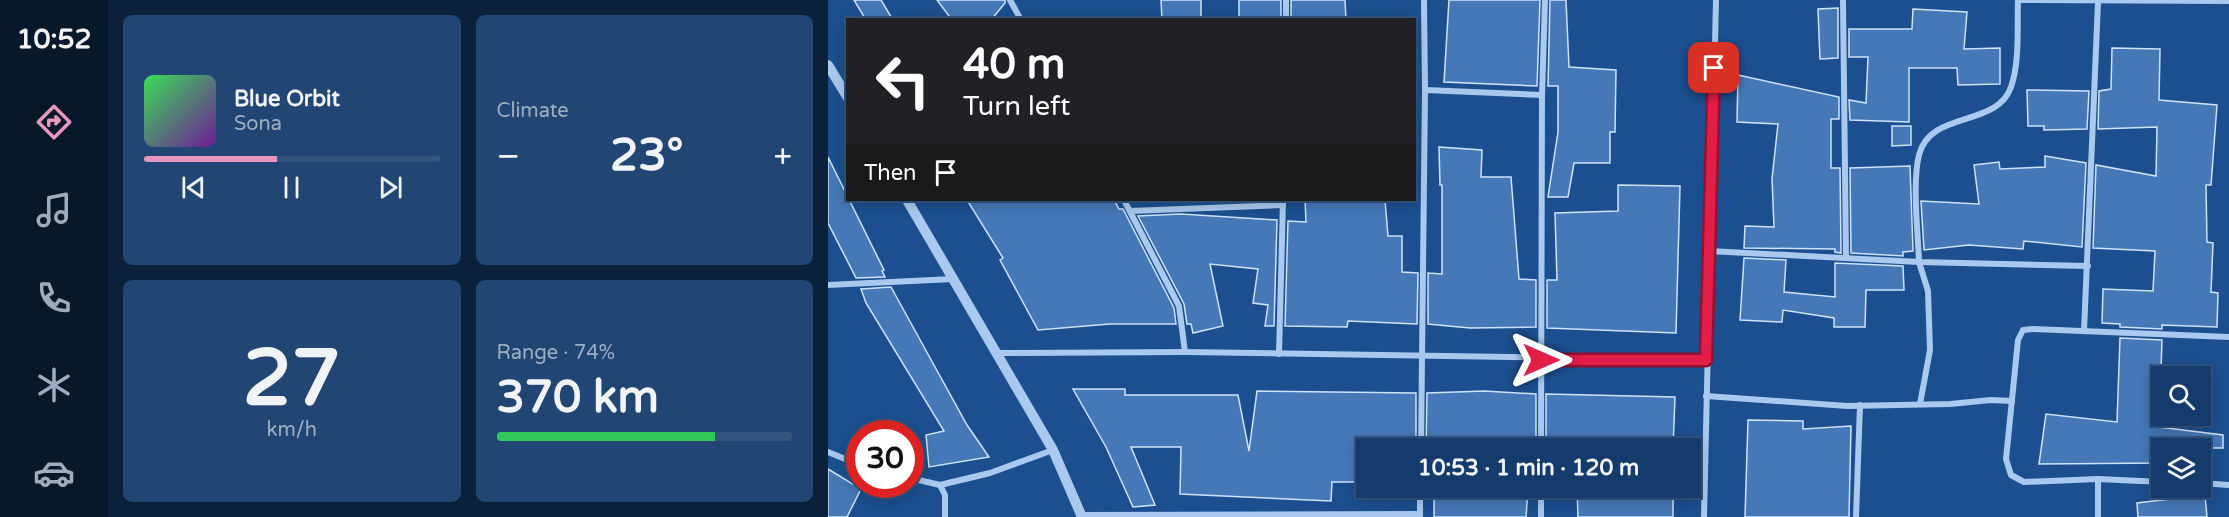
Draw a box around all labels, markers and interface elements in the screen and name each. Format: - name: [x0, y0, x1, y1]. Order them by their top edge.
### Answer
- text: 10:52: [17, 23, 91, 56]
- text: 40 m: [963, 39, 1065, 90]
- icon: left: [864, 42, 942, 120]
- pin: [1688, 42, 1739, 93]
- icon: arrive: [1697, 51, 1730, 84]
- text: Blue Orbit: [234, 86, 340, 112]
- text: Turn left: [963, 90, 1070, 123]
- text: Climate: [497, 99, 569, 123]
- icon: directions: [33, 101, 75, 143]
- text: Sona: [234, 112, 282, 136]
- text: 23°: [610, 129, 683, 183]
- text: −: [497, 137, 520, 176]
- text: +: [773, 137, 792, 176]
- icon: arrive: [929, 156, 962, 189]
- text: Then: [864, 160, 917, 186]
- icon: previous: [177, 171, 210, 204]
- icon: pause: [275, 171, 308, 204]
- icon: next: [374, 171, 407, 204]
- icon: music: [33, 189, 75, 231]
- icon: phone: [33, 277, 75, 319]
- position arrow: [1509, 328, 1573, 392]
- text: 27: [243, 332, 341, 426]
- text: Range · 74%: [497, 341, 615, 365]
- icon: climate: [33, 364, 75, 406]
- map controls: [2151, 366, 2211, 498]
- button: search: [2151, 366, 2211, 426]
- text: 370 km: [497, 371, 659, 425]
- text: km/h: [267, 418, 317, 442]
- speed limit sign: 30: [846, 420, 924, 498]
- button: layers: [2151, 438, 2211, 498]
- icon: car: [33, 452, 75, 494]
- text: 10:53 · 1 min · 120 m: [1418, 455, 1639, 481]

